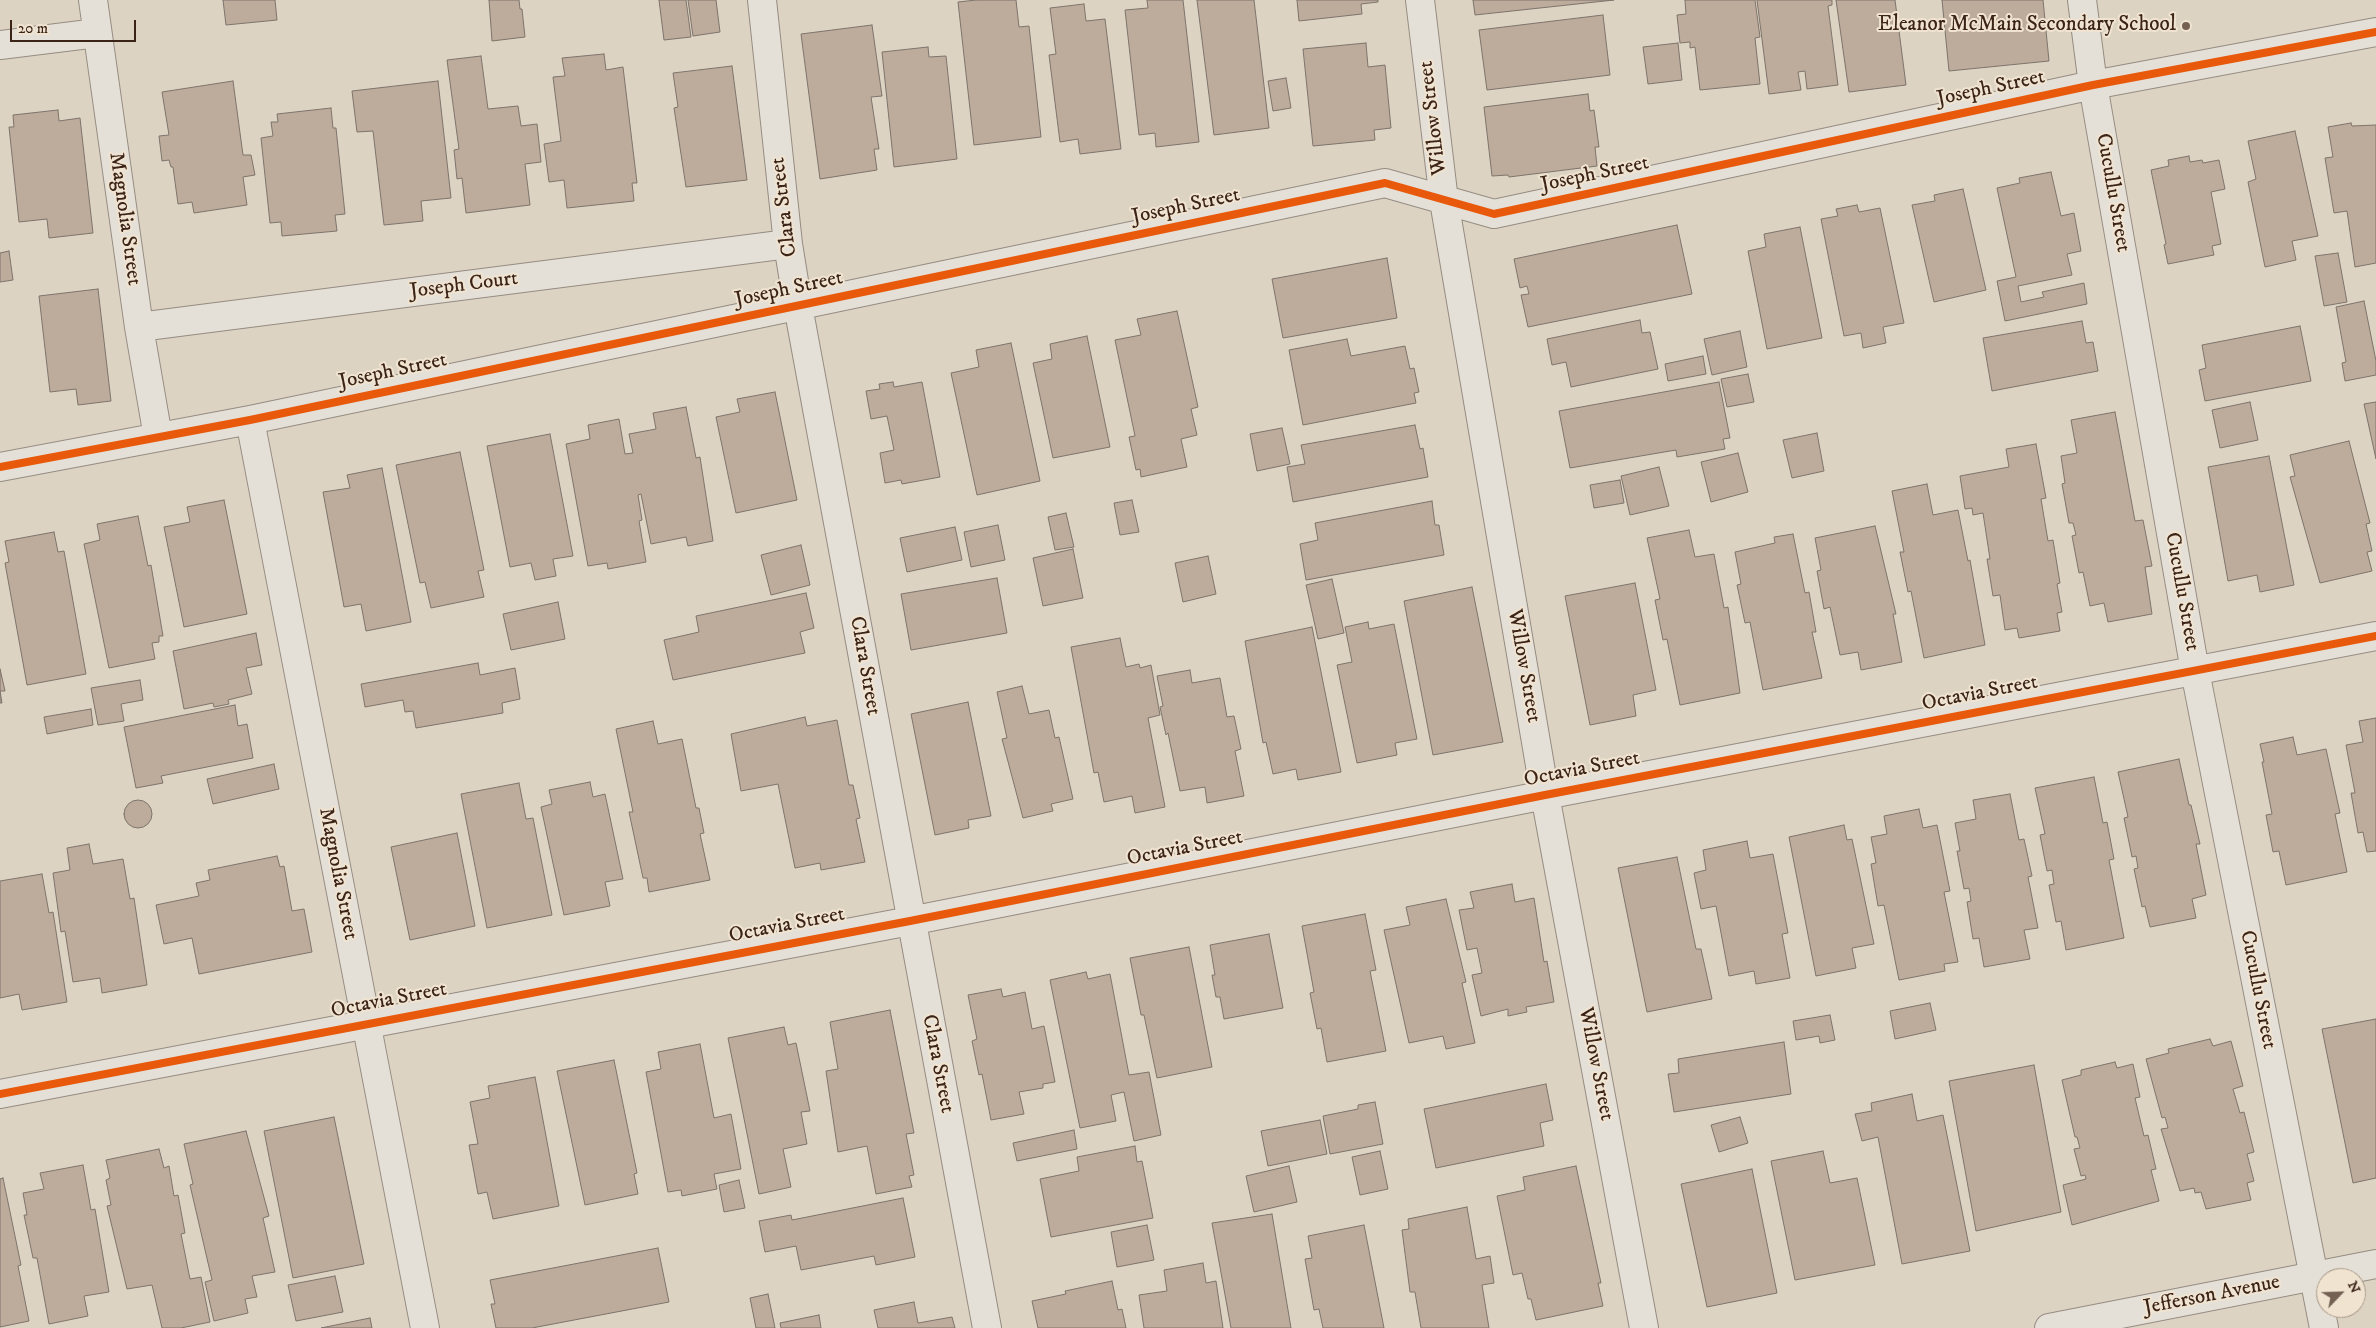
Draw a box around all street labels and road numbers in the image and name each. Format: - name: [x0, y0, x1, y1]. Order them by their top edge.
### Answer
- street label: Willow Street: [1414, 59, 1454, 177]
- street label: Joseph Street: [1935, 65, 2047, 113]
- street label: Cucullu Street: [2089, 132, 2135, 254]
- street label: Magnolia Street: [102, 151, 146, 287]
- street label: Joseph Street: [1539, 151, 1651, 199]
- street label: Clara Street: [766, 156, 804, 258]
- street label: Joseph Street: [1130, 183, 1242, 231]
- street label: Joseph Street: [733, 266, 845, 314]
- street label: Joseph Court: [409, 267, 519, 305]
- street label: Joseph Street: [337, 348, 449, 396]
- street label: Cucullu Street: [2158, 531, 2204, 653]
- street label: Willow Street: [1501, 607, 1545, 725]
- street label: Clara Street: [843, 615, 885, 717]
- street label: Octavia Street: [1920, 670, 2040, 718]
- street label: Octavia Street: [1522, 746, 1642, 794]
- street label: Magnolia Street: [312, 806, 362, 942]
- street label: Octavia Street: [1125, 825, 1245, 873]
- street label: Octavia Street: [727, 902, 847, 950]
- street label: Cucullu Street: [2233, 929, 2281, 1051]
- street label: Octavia Street: [329, 977, 449, 1025]
- street label: Willow Street: [1572, 1005, 1618, 1123]
- street label: Clara Street: [915, 1012, 959, 1116]
- street label: Jefferson Avenue: [2142, 1270, 2282, 1322]

